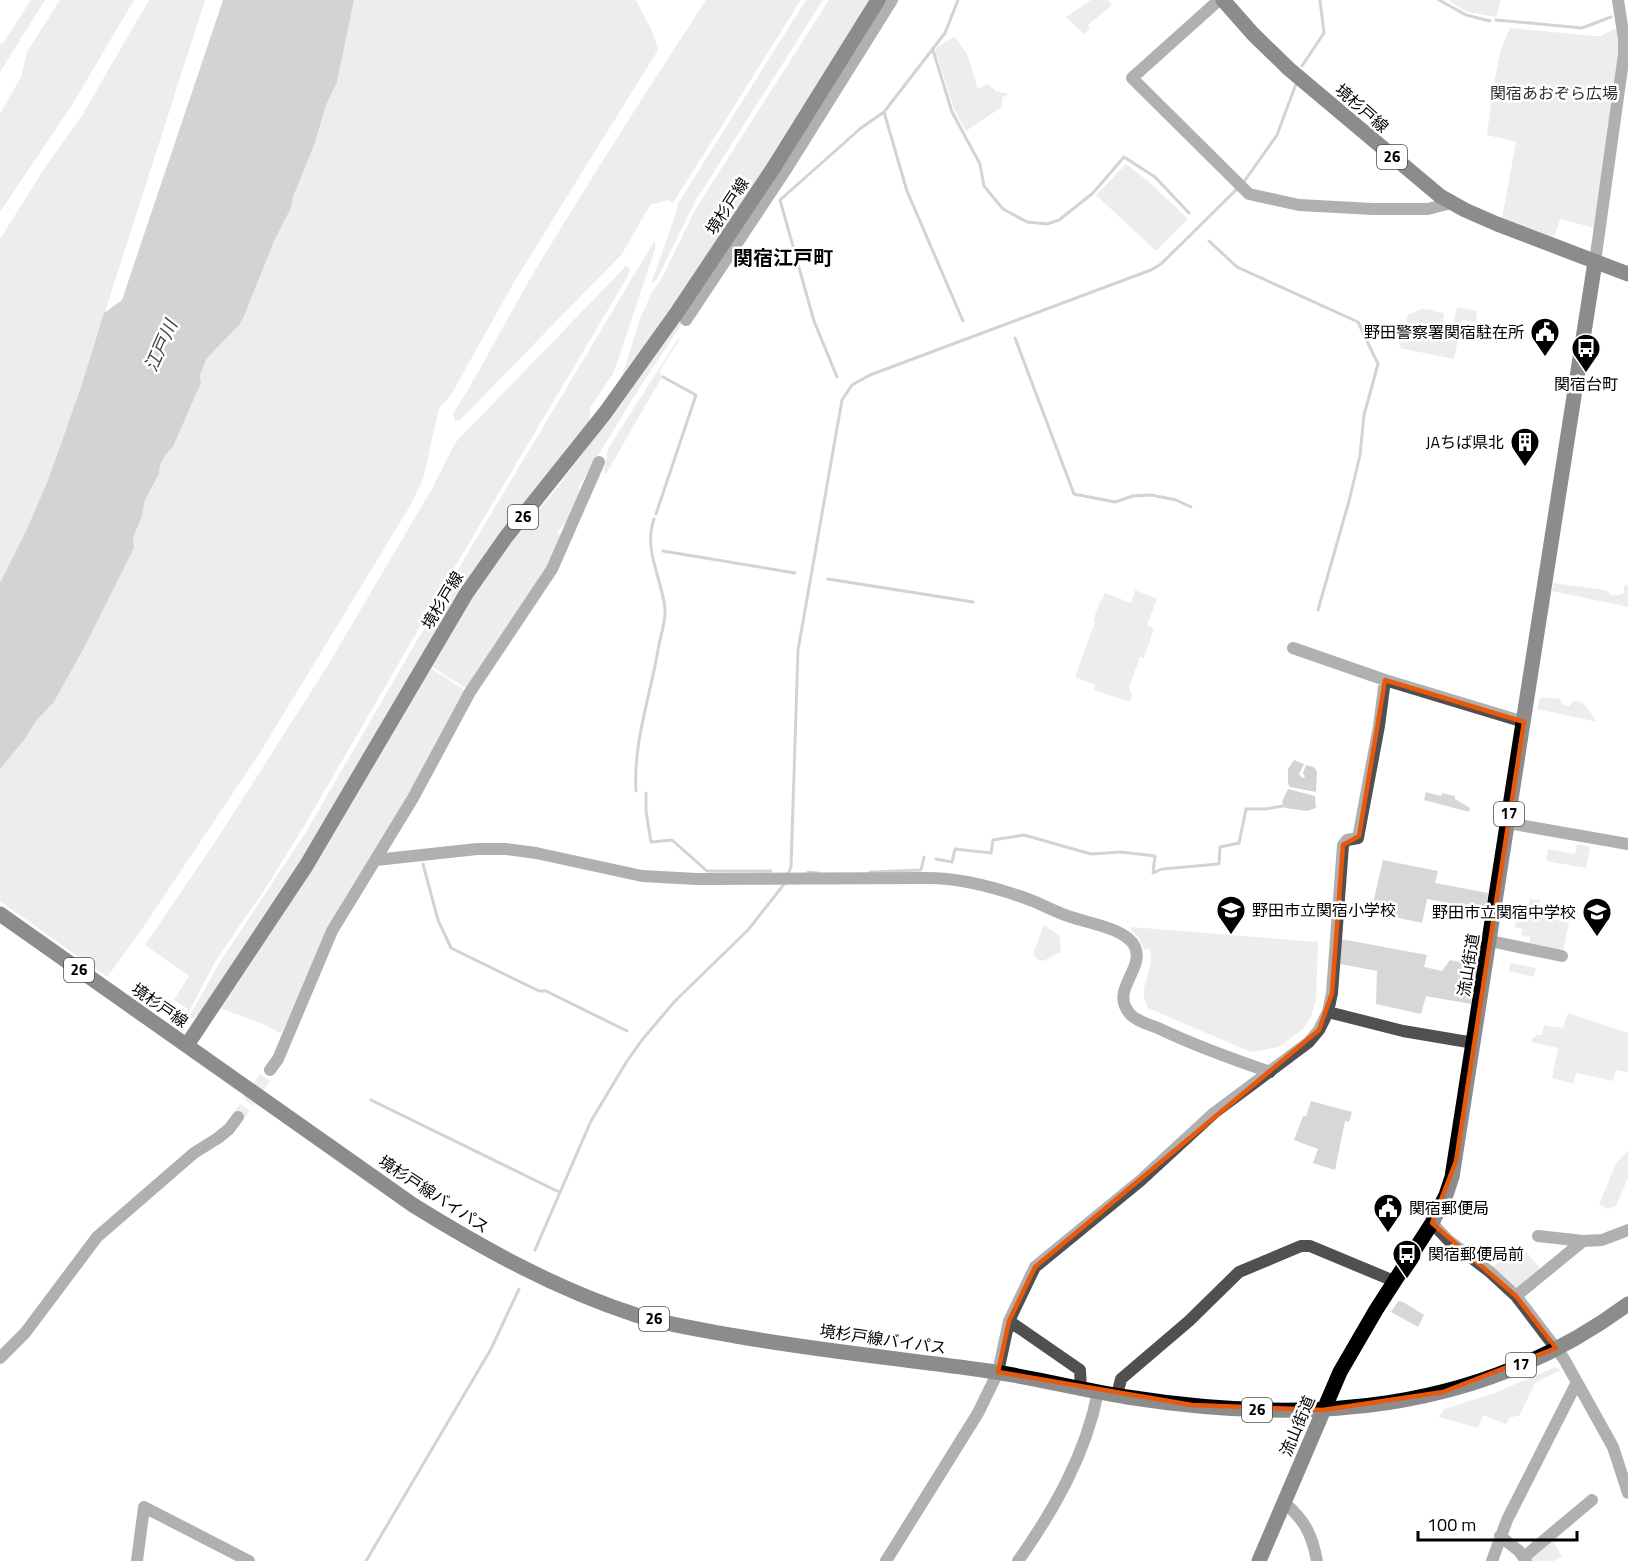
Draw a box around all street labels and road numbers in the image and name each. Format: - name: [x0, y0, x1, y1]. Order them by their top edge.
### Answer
- street label: 境杉戸線: [1330, 78, 1394, 138]
- road number: 26: [1377, 145, 1407, 169]
- street label: 境杉戸線: [700, 173, 754, 239]
- road number: 26: [508, 505, 538, 529]
- street label: 境杉戸線: [415, 566, 469, 634]
- road number: 17: [1494, 802, 1524, 826]
- street label: 流山街道: [1451, 932, 1485, 998]
- road number: 26: [64, 958, 94, 982]
- street label: 境杉戸線: [127, 977, 193, 1033]
- street label: 境杉戸線バイパス: [374, 1149, 494, 1239]
- road number: 26: [639, 1307, 669, 1331]
- street label: 境杉戸線バイパス: [818, 1318, 948, 1360]
- road number: 17: [1506, 1353, 1536, 1377]
- street label: 流山街道: [1273, 1392, 1321, 1460]
- road number: 26: [1242, 1398, 1272, 1422]

